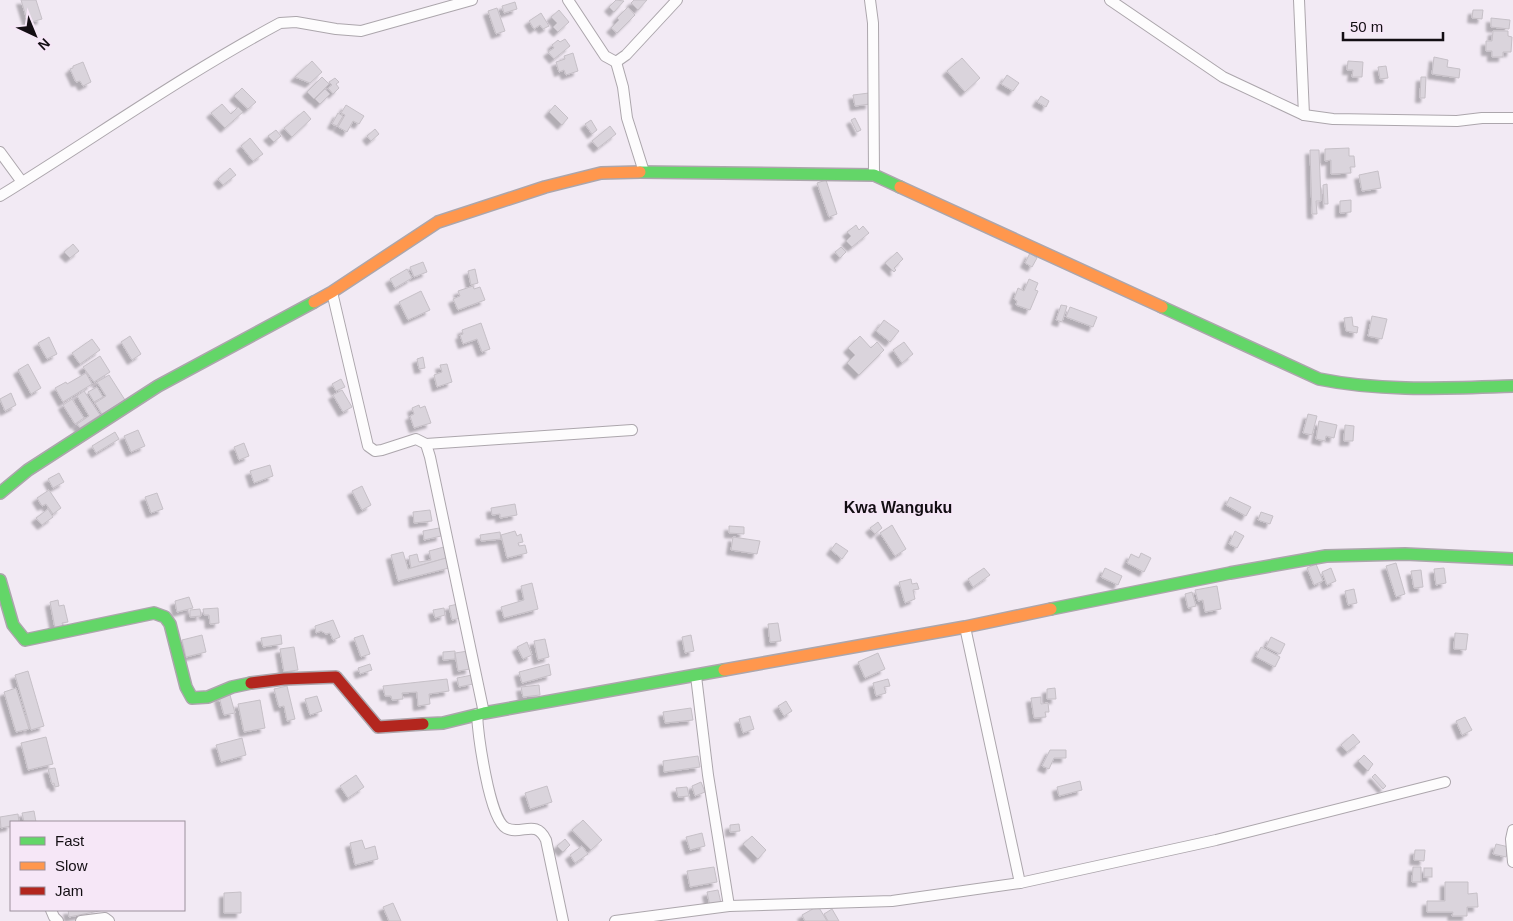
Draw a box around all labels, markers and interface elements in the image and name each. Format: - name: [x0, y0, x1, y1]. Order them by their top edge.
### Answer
- north arrow: [10, 10, 60, 60]
- scale bar: [1343, 10, 1443, 42]
- text: 50 m: [1350, 18, 1383, 35]
- text: N: [35, 35, 53, 54]
- district label: Kwa Wanguku: [844, 499, 952, 516]
- legend: [10, 821, 185, 911]
- text: Fast: [55, 832, 85, 849]
- text: Slow: [55, 857, 88, 874]
- text: Jam: [55, 882, 83, 899]

